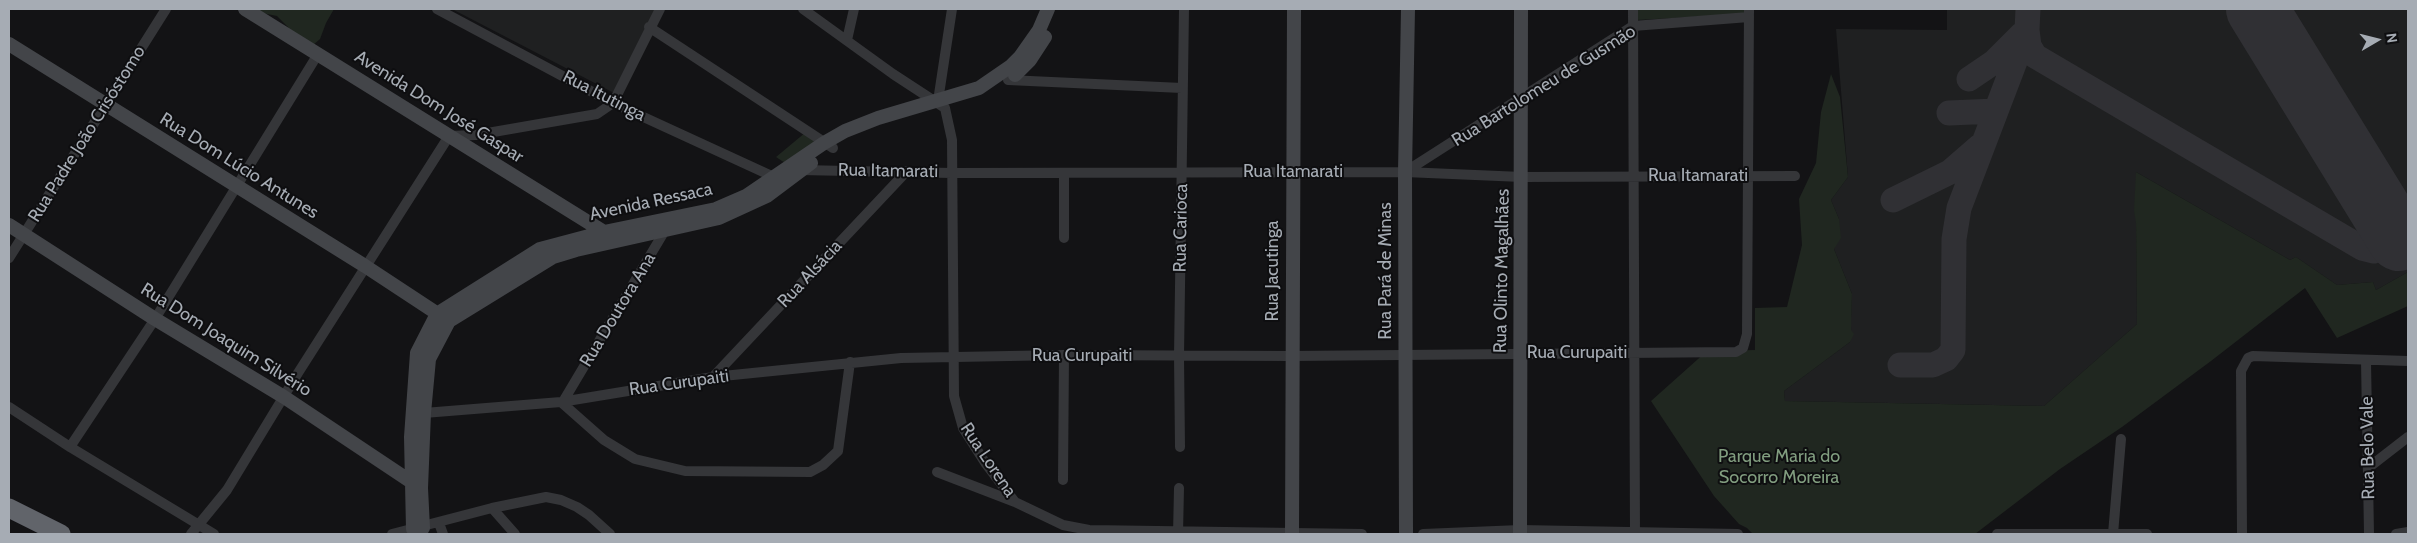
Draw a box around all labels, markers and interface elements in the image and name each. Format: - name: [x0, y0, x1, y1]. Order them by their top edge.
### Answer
- north arrow: [2352, 15, 2402, 65]
- street label: Rua Bartolomeu de Gusmão: [1448, 20, 1640, 152]
- text: N: [2382, 32, 2401, 44]
- street label: Rua Padre João Crisóstomo: [24, 42, 150, 226]
- street label: Avenida Dom José Gaspar: [351, 46, 527, 168]
- street label: Rua Itutinga: [559, 66, 649, 126]
- street label: Rua Dom Lúcio Antunes: [156, 108, 322, 224]
- street label: Rua Itamarati: [838, 159, 938, 183]
- street label: Rua Itamarati: [1243, 161, 1343, 183]
- street label: Rua Itamarati: [1648, 165, 1748, 187]
- street label: Avenida Ressaca: [588, 178, 714, 226]
- street label: Rua Carioca: [1169, 183, 1193, 273]
- street label: Rua Olinto Magalhães: [1490, 189, 1514, 353]
- street label: Rua Pará de Minas: [1375, 202, 1397, 340]
- street label: Rua Jacutinga: [1262, 221, 1284, 321]
- street label: Rua Alsácia: [773, 236, 847, 312]
- street label: Rua Doutora Ana: [576, 249, 660, 371]
- street label: Rua Dom Joaquim Silvério: [137, 279, 315, 401]
- street label: Rua Curupaiti: [1527, 342, 1627, 364]
- street label: Rua Curupaiti: [1032, 345, 1132, 367]
- street label: Rua Curupaiti: [628, 365, 730, 401]
- street label: Rua Belo Vale: [2356, 396, 2380, 500]
- street label: Rua Lorena: [955, 419, 1021, 501]
- park label: Parque Maria do Socorro Moreira: [1718, 446, 1840, 488]

